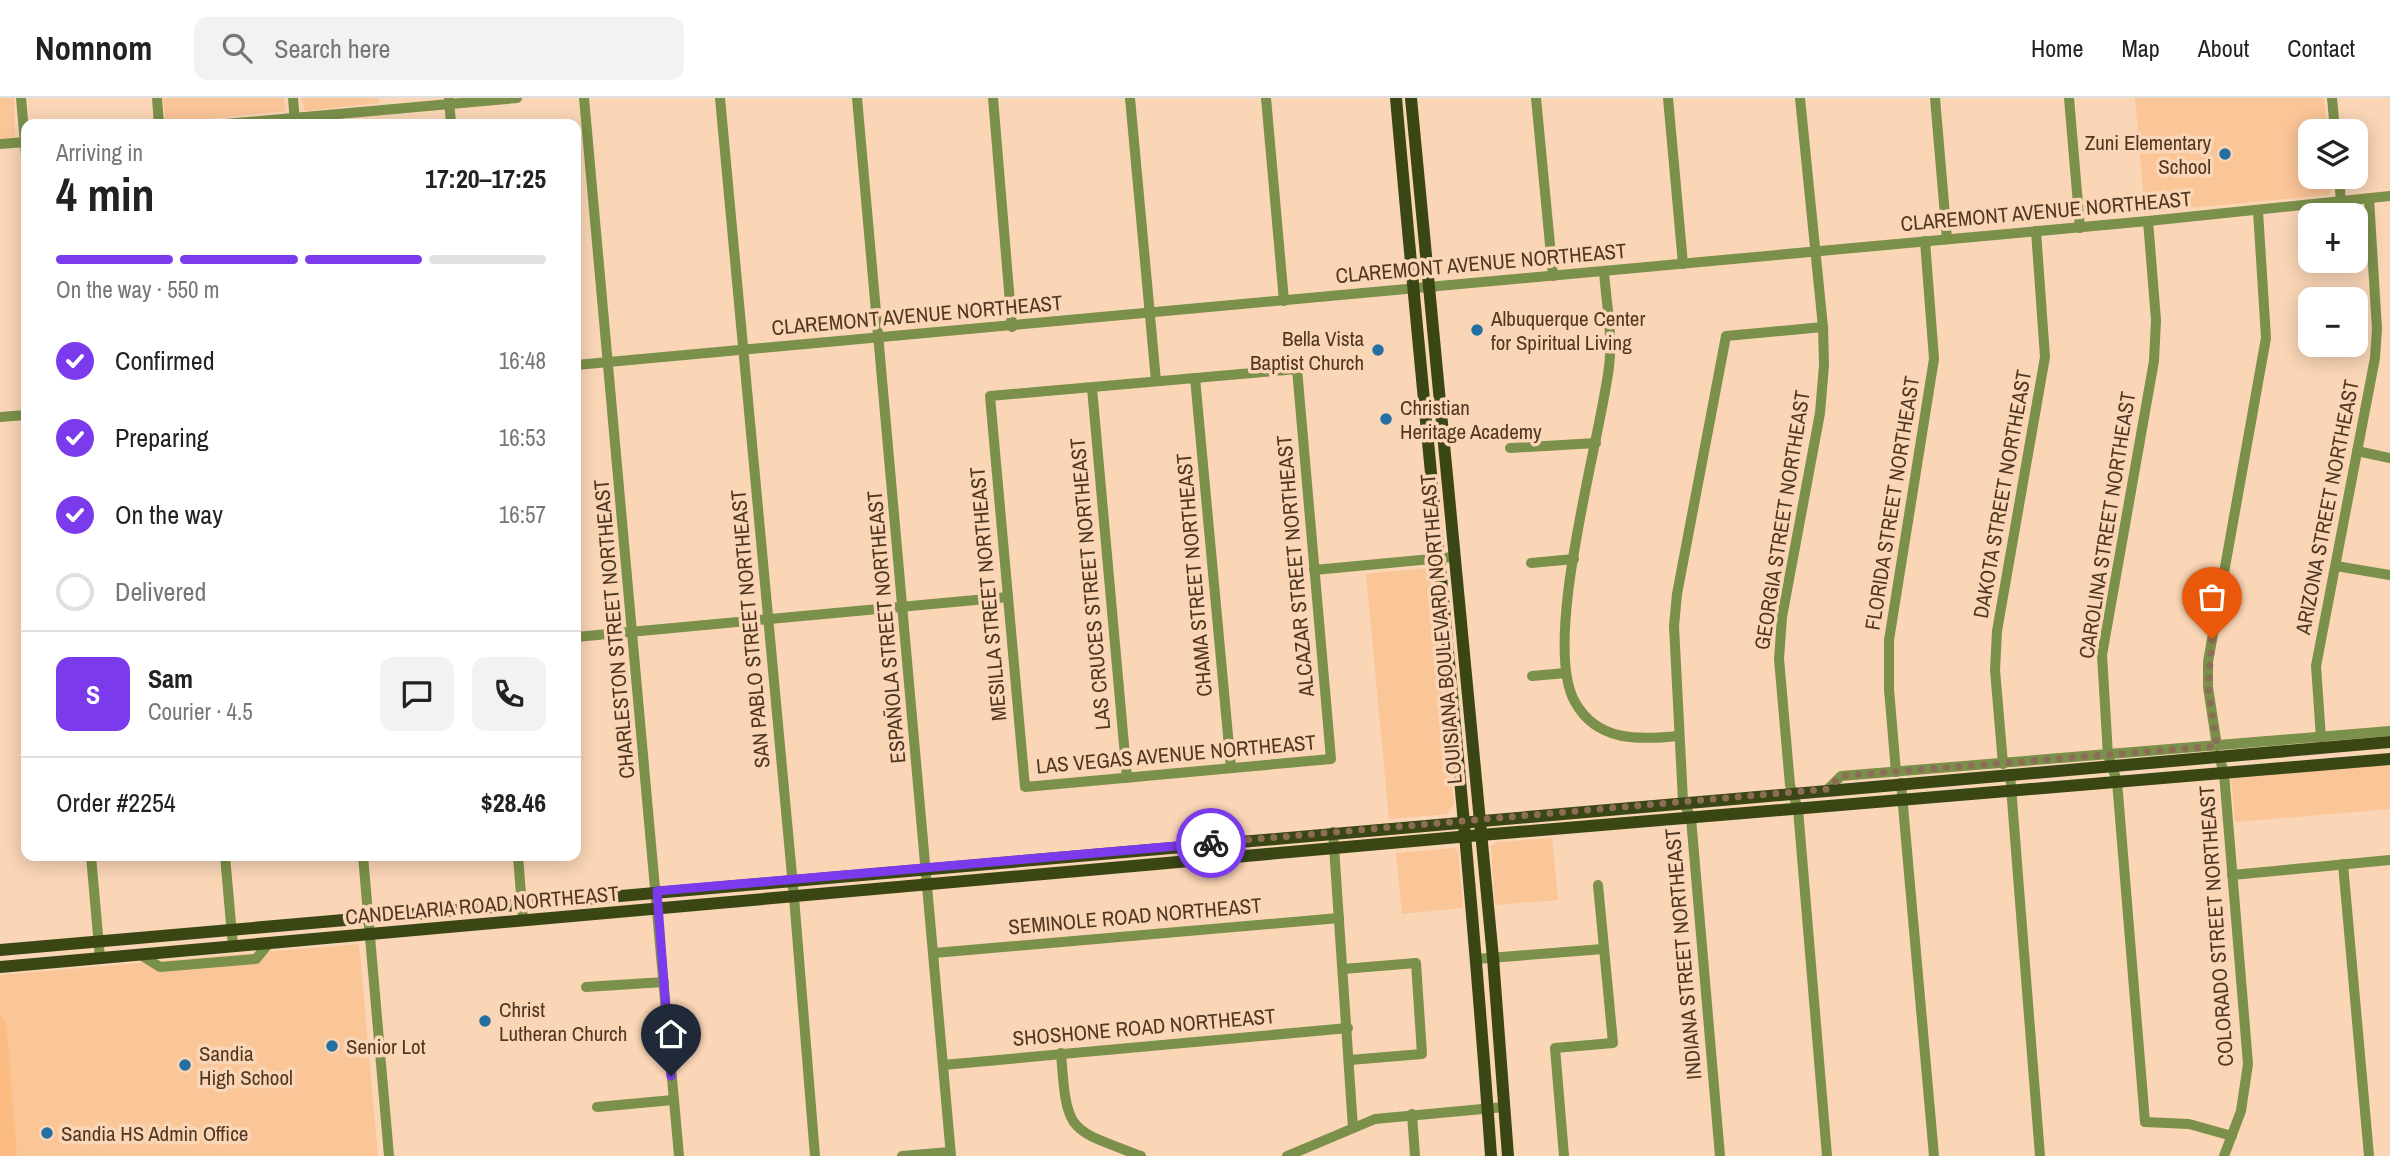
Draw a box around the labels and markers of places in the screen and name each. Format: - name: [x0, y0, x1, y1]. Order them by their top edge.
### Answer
- place label: Zuni Elementary School: [2085, 128, 2211, 181]
- marker: Zuni Elementary School: [2217, 146, 2233, 162]
- place label: Albuquerque Center for Spiritual Living: [1490, 304, 1645, 357]
- marker: Albuquerque Center for Spiritual Living: [1469, 322, 1485, 338]
- place label: Bella Vista Baptist Church: [1250, 324, 1364, 377]
- marker: Bella Vista Baptist Church: [1370, 342, 1386, 358]
- place label: Christian Heritage Academy: [1400, 393, 1542, 446]
- marker: Christian Heritage Academy: [1378, 411, 1394, 427]
- pin: [2182, 567, 2242, 639]
- place label: Christ Lutheran Church: [499, 995, 627, 1048]
- pin: [641, 1004, 701, 1076]
- marker: Christ Lutheran Church: [477, 1013, 493, 1029]
- place label: Senior Lot: [346, 1032, 426, 1061]
- marker: Senior Lot: [324, 1038, 340, 1054]
- place label: Sandia High School: [199, 1039, 293, 1092]
- marker: Sandia High School: [177, 1057, 193, 1073]
- place label: Sandia HS Admin Office: [61, 1119, 248, 1148]
- marker: Sandia HS Admin Office: [39, 1125, 55, 1141]

